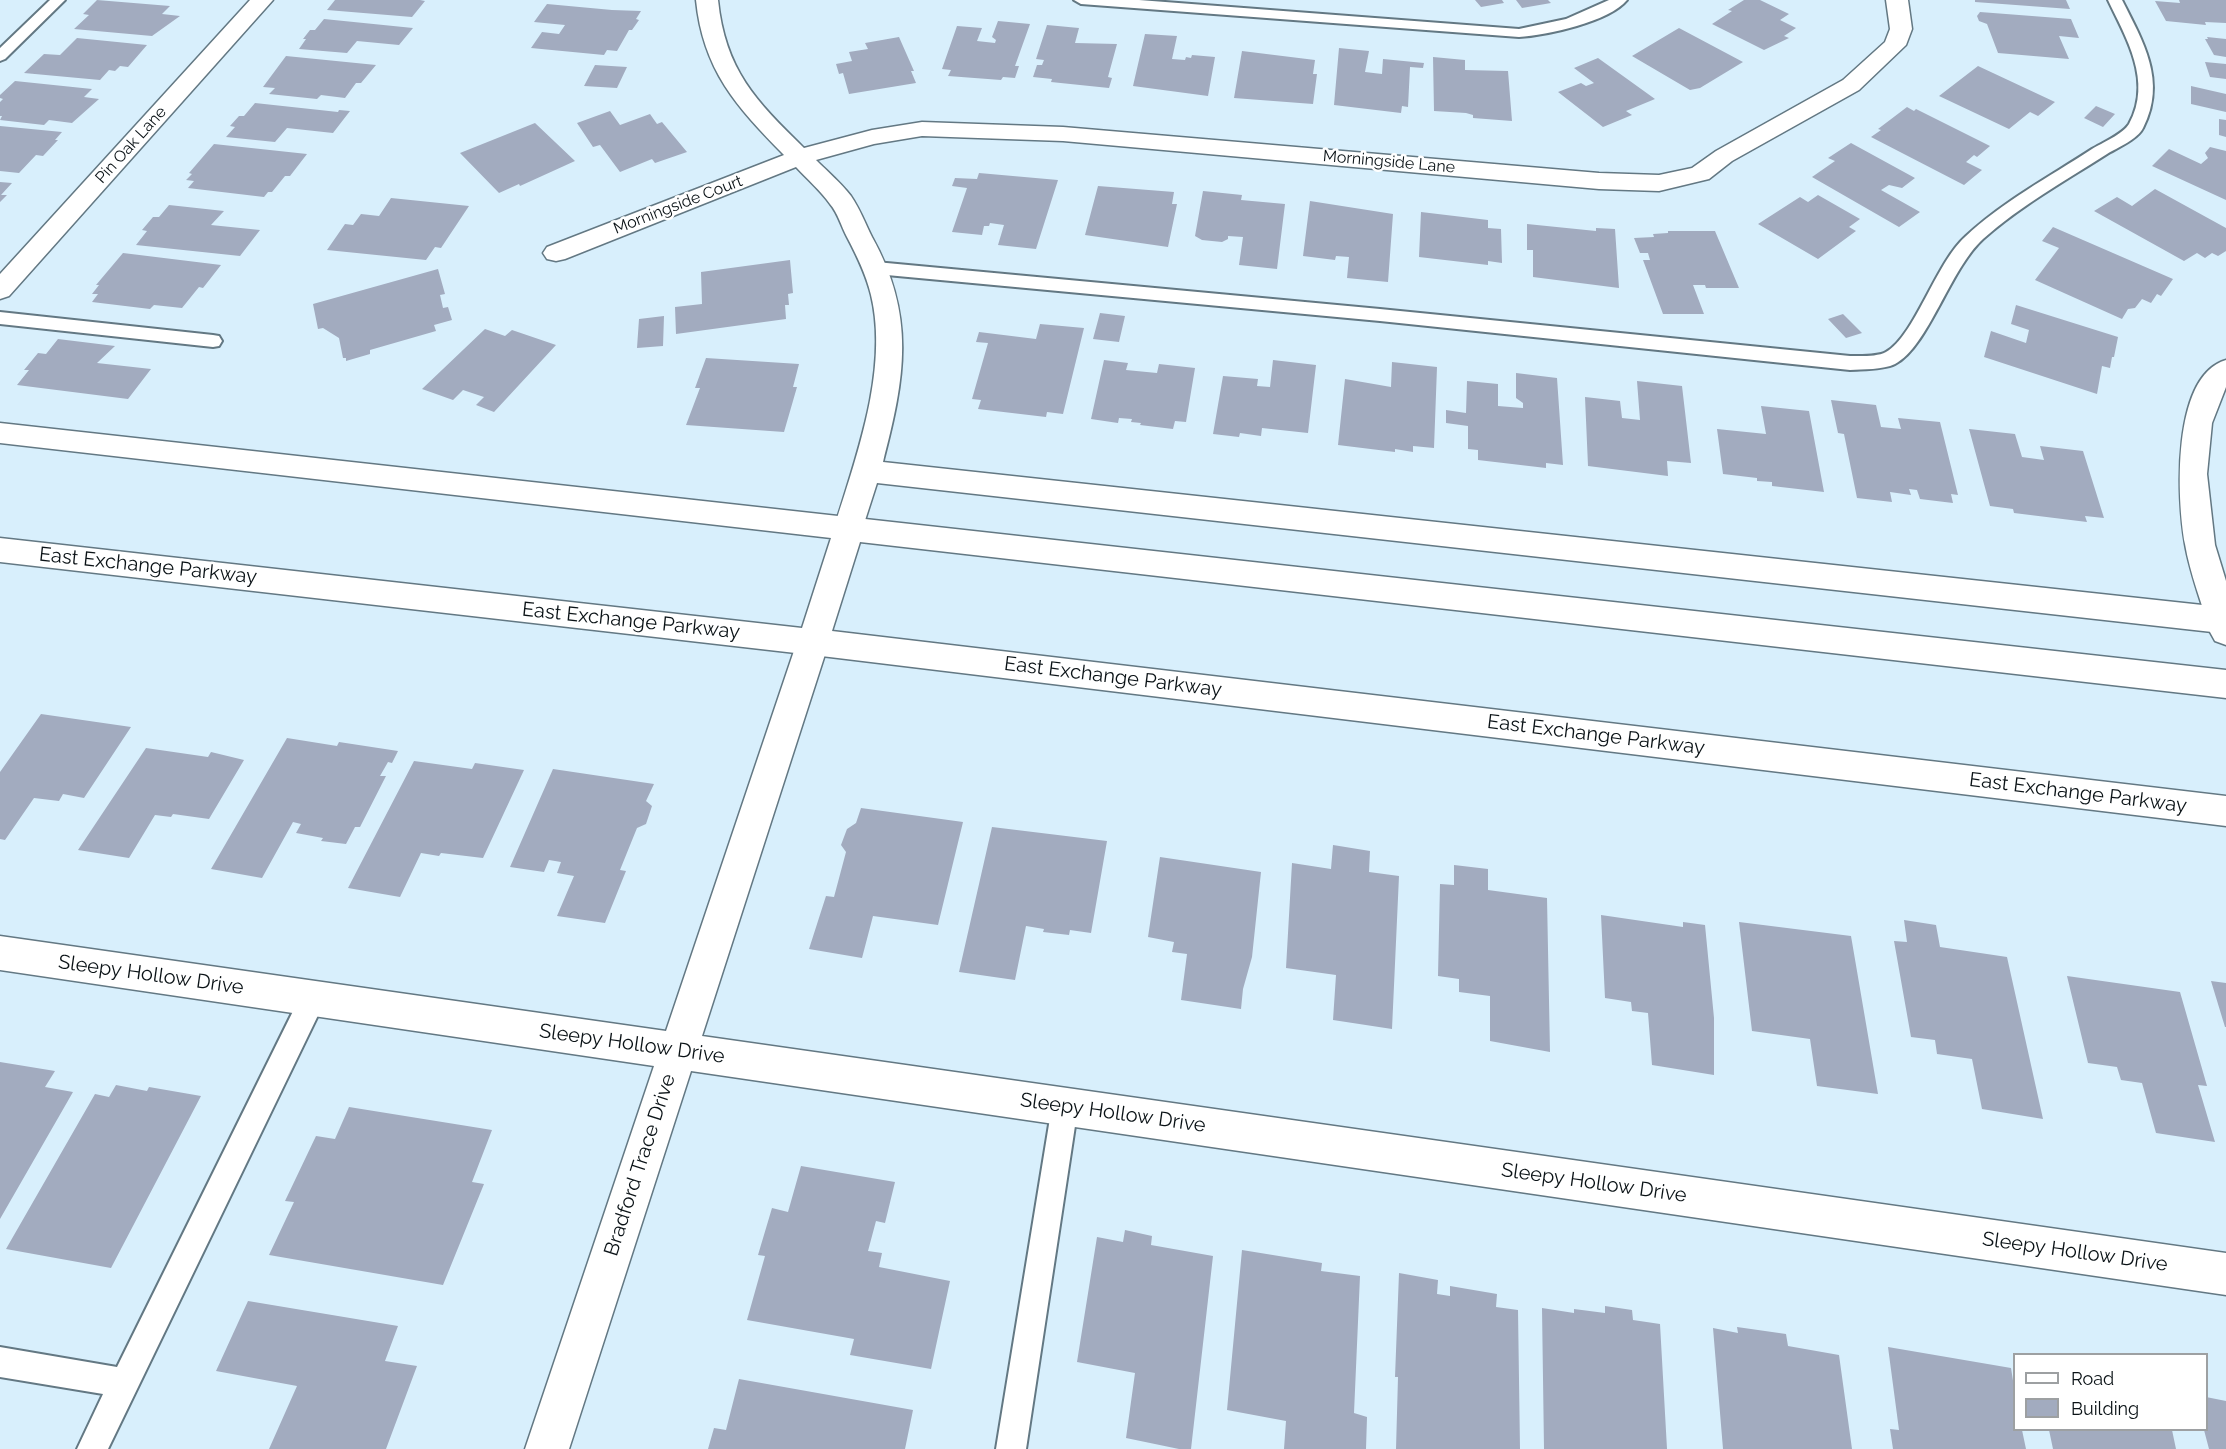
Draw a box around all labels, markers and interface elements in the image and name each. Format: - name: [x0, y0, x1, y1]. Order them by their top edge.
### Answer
- street label: Pin Oak Lane: [91, 103, 171, 187]
- street label: Morningside Lane: [1322, 147, 1456, 177]
- street label: Morningside Court: [611, 172, 745, 238]
- street label: East Exchange Parkway: [38, 543, 258, 589]
- street label: East Exchange Parkway: [521, 598, 741, 644]
- street label: East Exchange Parkway: [1003, 652, 1223, 702]
- street label: East Exchange Parkway: [1486, 710, 1706, 760]
- street label: East Exchange Parkway: [1968, 768, 2188, 818]
- street label: Sleepy Hollow Drive: [57, 950, 245, 1000]
- street label: Sleepy Hollow Drive: [538, 1019, 726, 1069]
- street label: Bradford Trace Drive: [599, 1071, 681, 1259]
- street label: Sleepy Hollow Drive: [1019, 1088, 1207, 1138]
- street label: Sleepy Hollow Drive: [1500, 1158, 1688, 1208]
- street label: Sleepy Hollow Drive: [1981, 1227, 2169, 1277]
- legend: [2013, 1353, 2208, 1431]
- text: Road: [2071, 1368, 2114, 1389]
- text: Building: [2071, 1398, 2139, 1419]

